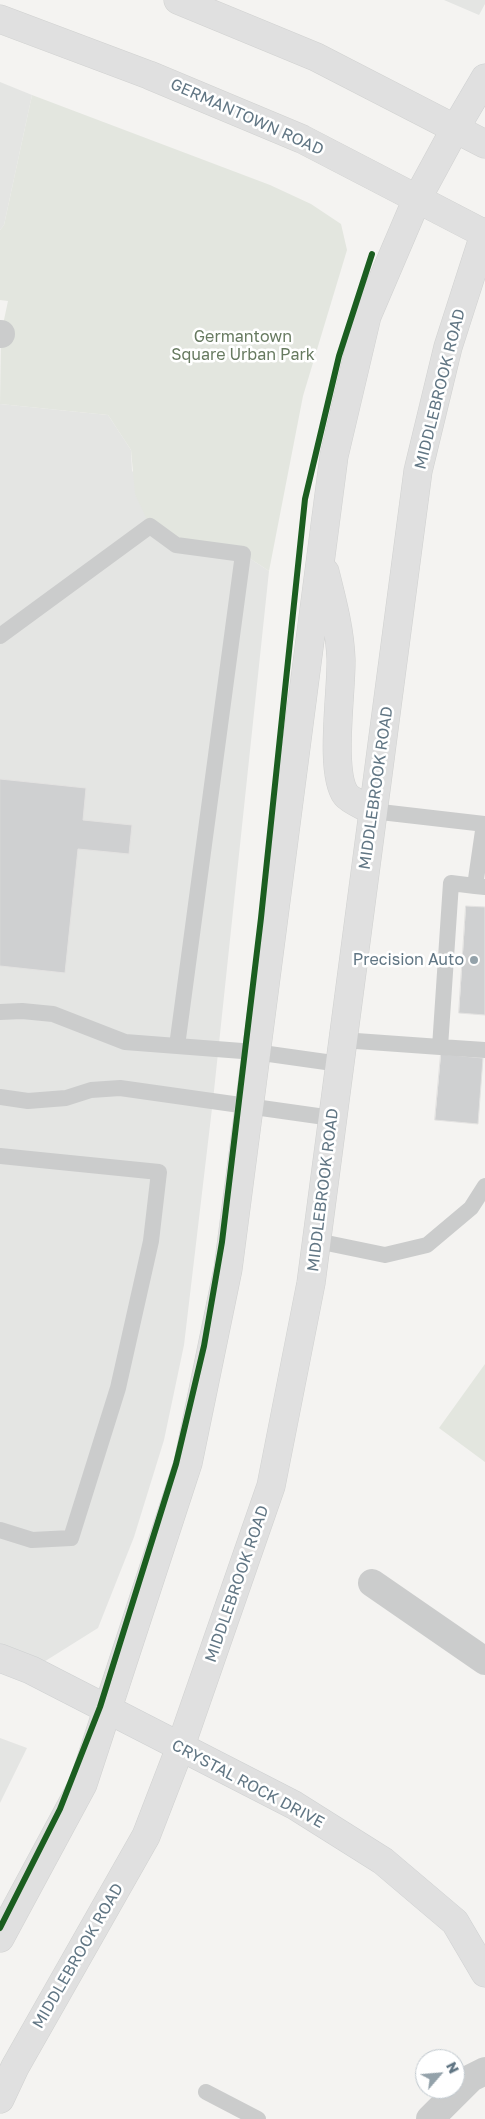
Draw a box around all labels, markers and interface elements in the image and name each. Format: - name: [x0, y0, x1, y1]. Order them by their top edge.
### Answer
- street label: GERMANTOWN ROAD: [167, 75, 327, 159]
- street label: MIDDLEBROOK ROAD: [411, 307, 469, 471]
- park label: Germantown Square Urban Park: [171, 327, 315, 365]
- street label: MIDDLEBROOK ROAD: [355, 705, 397, 871]
- place label: Precision Auto: [353, 950, 464, 970]
- marker: Precision Auto: [468, 954, 480, 966]
- street label: MIDDLEBROOK ROAD: [303, 1107, 343, 1273]
- street label: MIDDLEBROOK ROAD: [201, 1503, 273, 1665]
- street label: CRYSTAL ROCK DRIVE: [168, 1736, 328, 1832]
- street label: MIDDLEBROOK ROAD: [29, 1880, 127, 2032]
- north arrow: [415, 2049, 465, 2099]
- text: N: [443, 2059, 463, 2076]

